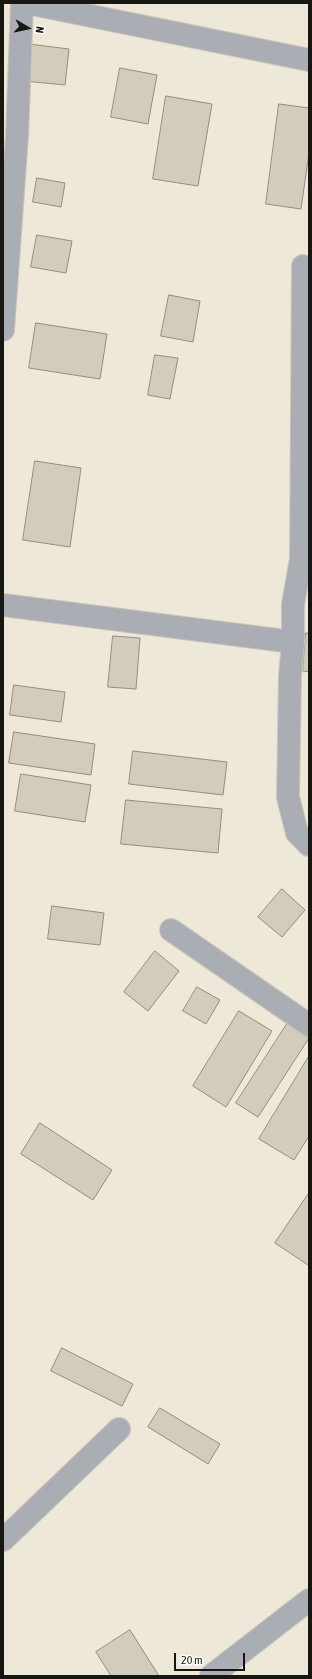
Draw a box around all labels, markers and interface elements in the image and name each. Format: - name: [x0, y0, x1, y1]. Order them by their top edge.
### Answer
- north arrow: [8, 8, 48, 48]
- text: N: [33, 26, 46, 34]
- scale bar: [176, 1645, 247, 1671]
- text: 20 m: [181, 1653, 203, 1667]

